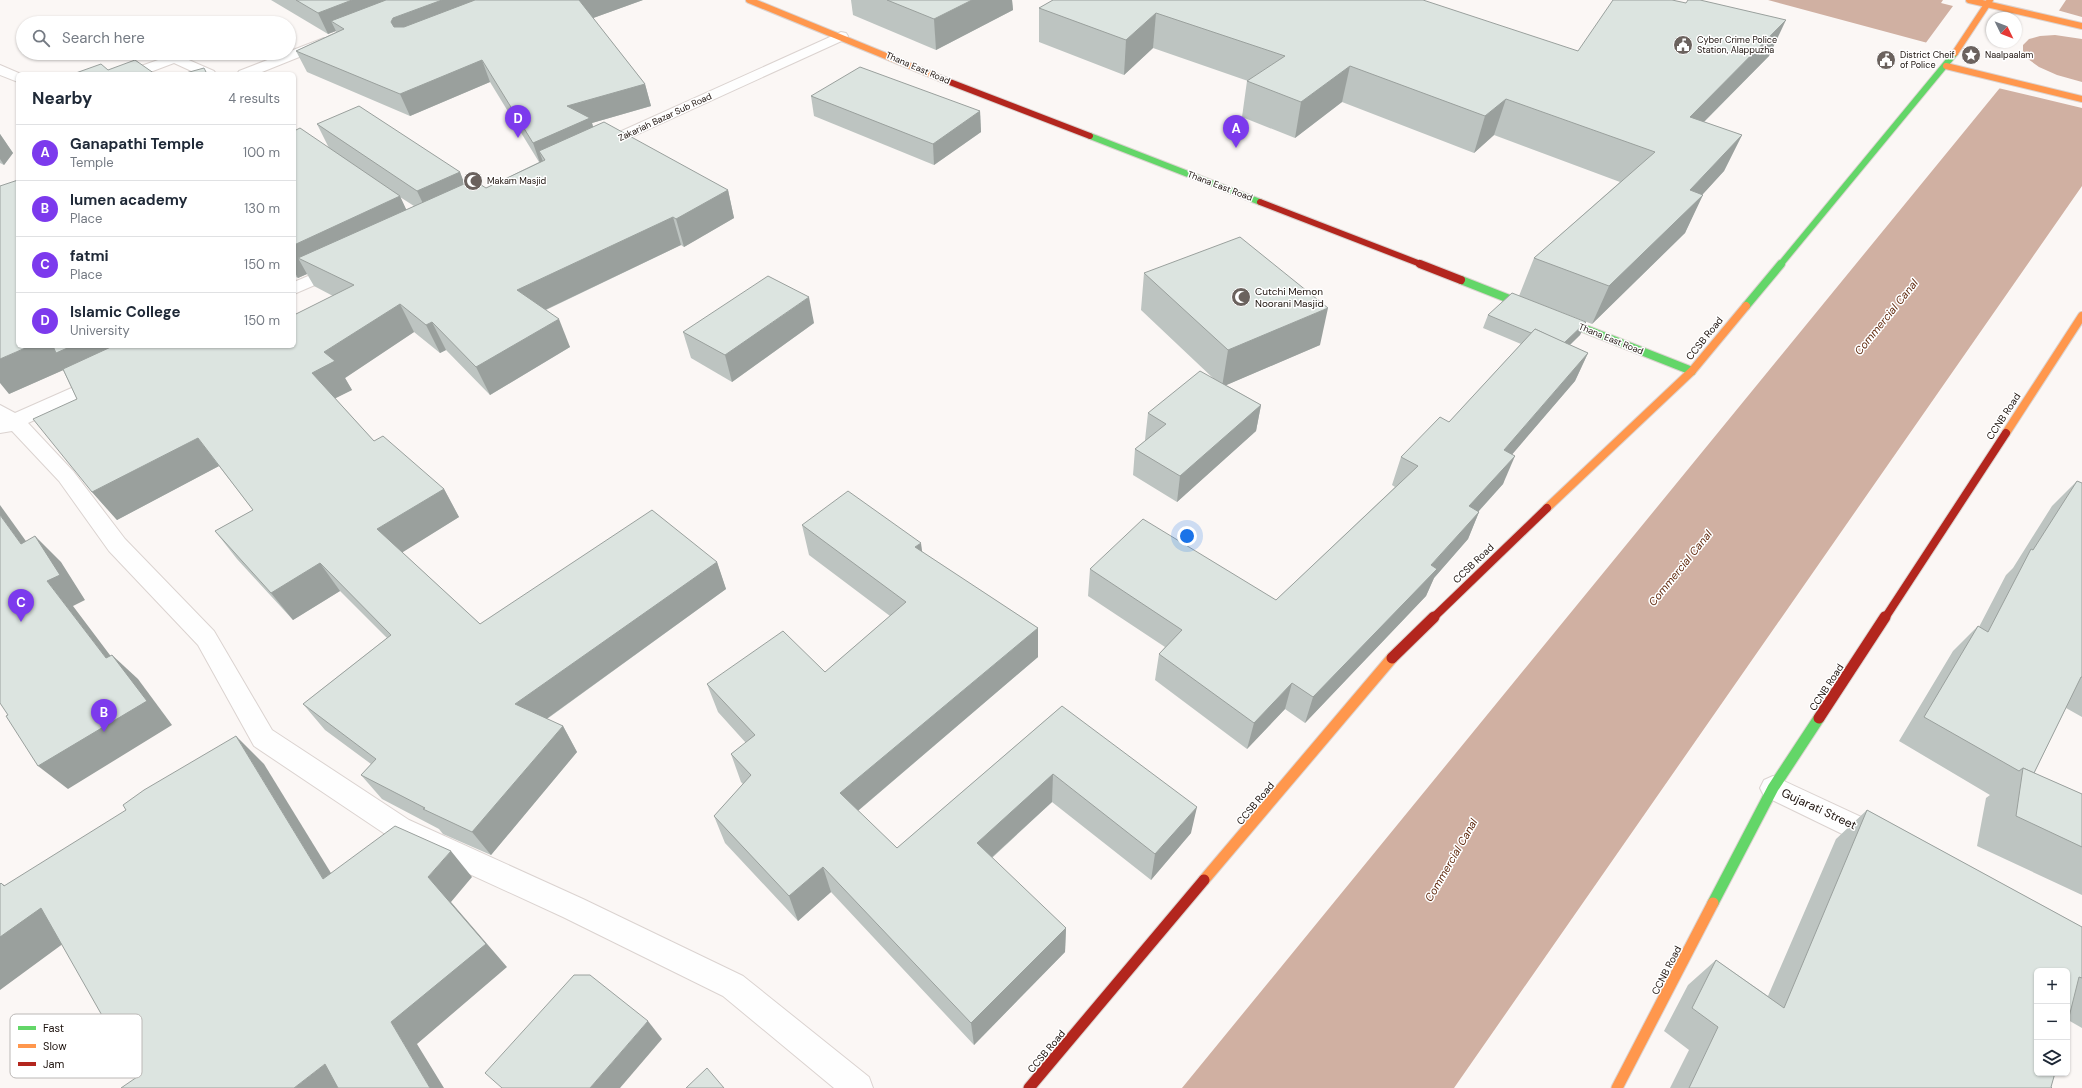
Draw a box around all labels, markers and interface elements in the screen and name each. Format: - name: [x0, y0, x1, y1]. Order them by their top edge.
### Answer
- north arrow: [1986, 12, 2022, 48]
- search box: [16, 16, 296, 60]
- icon: search: [30, 27, 52, 49]
- text: Search here: [62, 28, 145, 48]
- public building icon: Cyber Crime Police Station, Alappuzha: [1672, 34, 1694, 56]
- place label: Cyber Crime Police Station, Alappuzha: [1697, 34, 1777, 56]
- place icon: Naalpaalam: [1960, 44, 1982, 66]
- street label: Thana East Road: [884, 49, 952, 87]
- public building icon: District Cheif of Police: [1875, 49, 1897, 71]
- place label: District Cheif of Police: [1900, 49, 1955, 71]
- place label: Naalpaalam: [1985, 49, 2033, 61]
- text: Nearby: [32, 87, 92, 109]
- text: 4 results: [228, 90, 280, 107]
- street label: Zakariah Bazar Sub Road: [616, 90, 714, 144]
- pin: D: [505, 105, 531, 138]
- pin: A: [1223, 115, 1249, 148]
- text: Ganapathi Temple: [70, 134, 204, 154]
- text: A: [40, 144, 50, 161]
- text: 100 m: [243, 144, 280, 161]
- text: Temple: [70, 154, 114, 171]
- street label: Thana East Road: [1186, 168, 1255, 204]
- mosque icon: Makam Masjid: [462, 170, 484, 192]
- place label: Makam Masjid: [487, 175, 547, 187]
- text: lumen academy: [70, 190, 188, 210]
- text: B: [41, 200, 49, 217]
- text: 130 m: [244, 200, 280, 217]
- text: Place: [70, 210, 102, 227]
- text: fatmi: [70, 246, 109, 266]
- text: C: [40, 256, 50, 273]
- text: 150 m: [244, 256, 280, 273]
- text: Place: [70, 266, 102, 283]
- water label: Commercial Canal: [1851, 276, 1921, 358]
- place label: Cutchi Memon Noorani Masjid: [1255, 285, 1324, 310]
- mosque icon: Cutchi Memon Noorani Masjid: [1230, 286, 1252, 308]
- text: Islamic College: [70, 302, 180, 322]
- text: D: [40, 312, 50, 329]
- text: 150 m: [244, 312, 280, 329]
- street label: CCSB Road: [1683, 314, 1726, 363]
- street label: Thana East Road: [1577, 321, 1645, 358]
- text: University: [70, 322, 130, 339]
- street label: CCNB Road: [1983, 390, 2023, 442]
- your location: [1177, 526, 1197, 546]
- water label: Commercial Canal: [1645, 527, 1715, 609]
- street label: CCSB Road: [1450, 541, 1497, 586]
- pin: C: [8, 589, 34, 622]
- street label: CCNB Road: [1806, 661, 1846, 713]
- pin: B: [91, 699, 117, 732]
- street label: CCSB Road: [1234, 779, 1277, 827]
- street label: Gujarati Street: [1779, 785, 1859, 833]
- water label: Commercial Canal: [1422, 816, 1481, 904]
- street label: CCNB Road: [1649, 944, 1684, 997]
- map controls: [2034, 968, 2070, 1076]
- button: +: [2034, 968, 2070, 1004]
- button: −: [2034, 1004, 2070, 1040]
- legend: [10, 1014, 142, 1078]
- text: Fast: [43, 1021, 64, 1035]
- street label: CCSB Road: [1025, 1027, 1068, 1075]
- text: Slow: [43, 1039, 67, 1053]
- button: layers: [2034, 1040, 2070, 1076]
- text: Jam: [43, 1057, 64, 1071]

